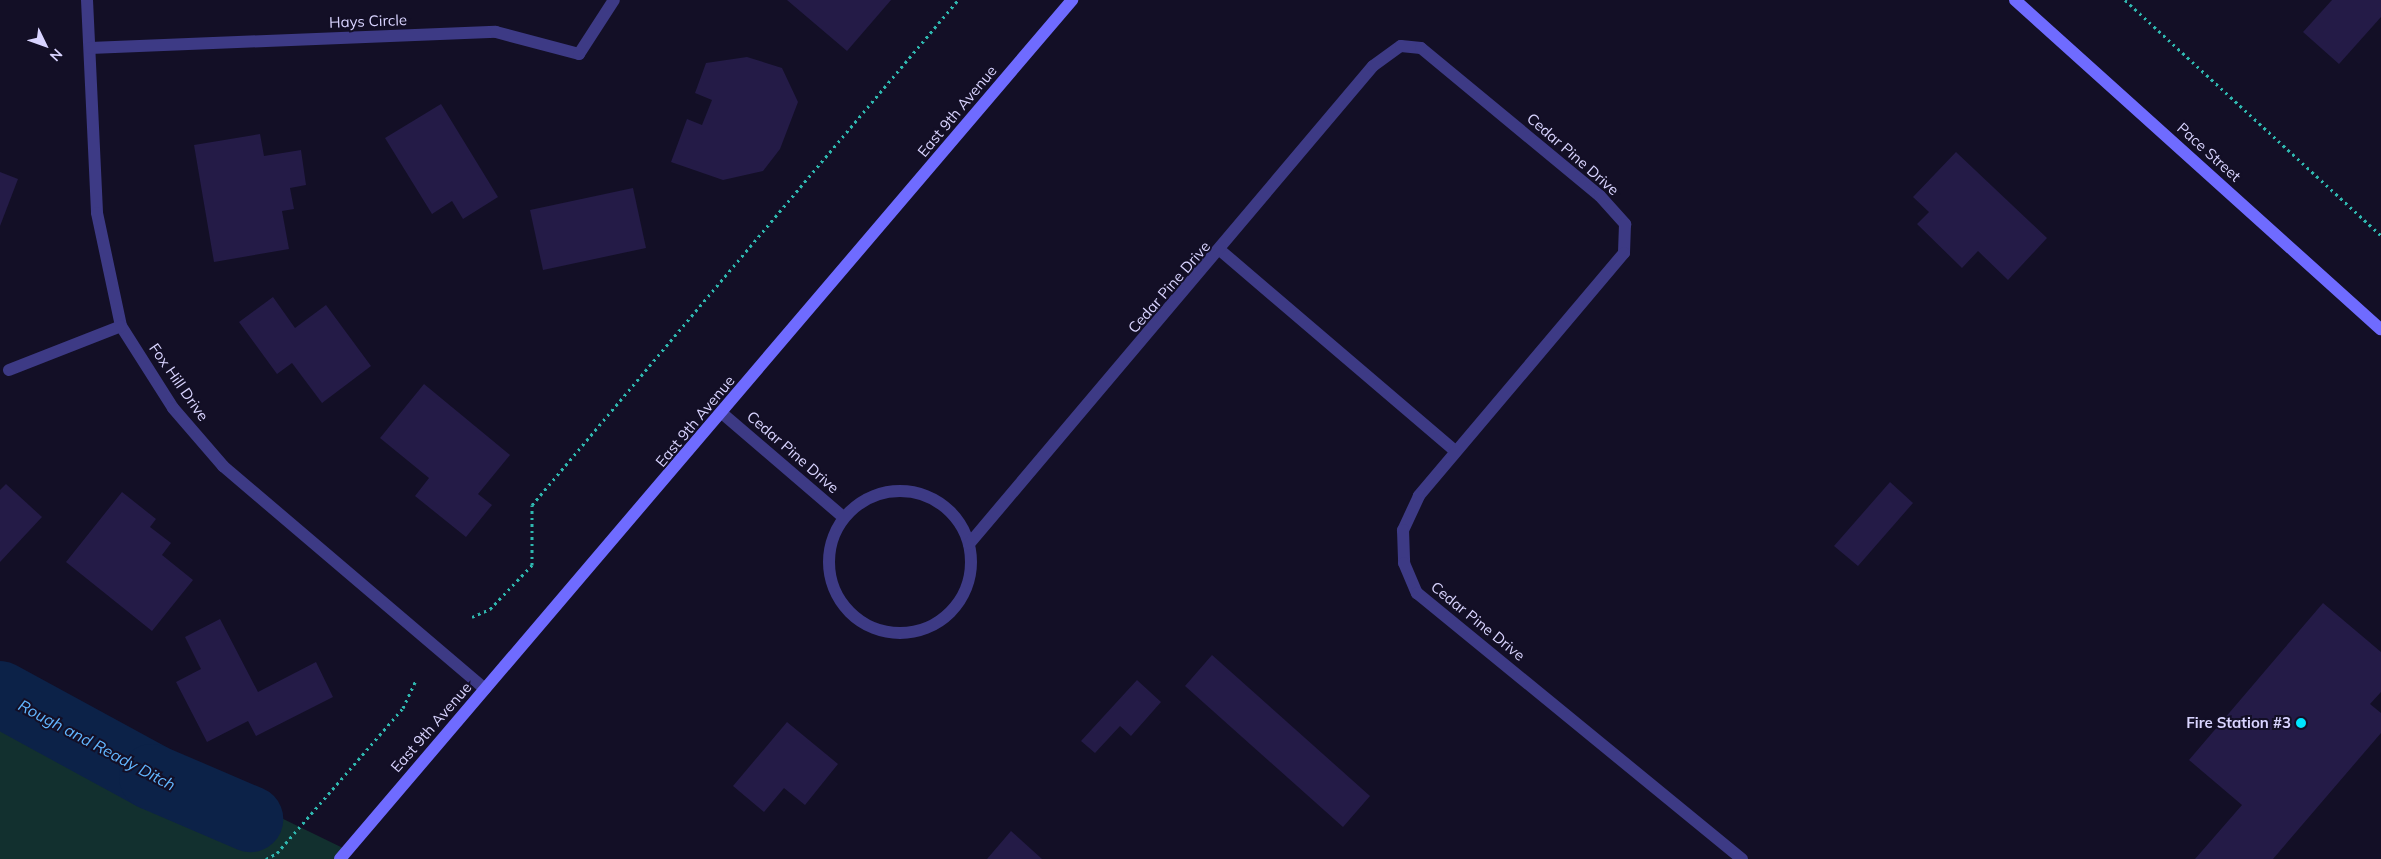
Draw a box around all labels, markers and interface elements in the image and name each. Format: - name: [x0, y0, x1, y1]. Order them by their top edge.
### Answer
- street label: Hays Circle: [329, 11, 407, 31]
- north arrow: [20, 20, 70, 70]
- text: N: [46, 45, 66, 65]
- street label: East 9th Avenue: [914, 62, 1000, 160]
- street label: Cedar Pine Drive: [1523, 109, 1623, 199]
- street label: Pace Street: [2174, 119, 2244, 185]
- street label: Cedar Pine Drive: [1124, 237, 1214, 337]
- street label: Fox Hill Drive: [146, 340, 212, 424]
- street label: East 9th Avenue: [652, 372, 738, 470]
- street label: Cedar Pine Drive: [743, 407, 843, 497]
- street label: Cedar Pine Drive: [1427, 578, 1529, 664]
- street label: East 9th Avenue: [387, 678, 475, 776]
- water label: Rough and Ready Ditch: [15, 695, 179, 795]
- place label: Fire Station #3: [2186, 714, 2291, 732]
- marker: Fire Station #3: [2295, 717, 2307, 729]

